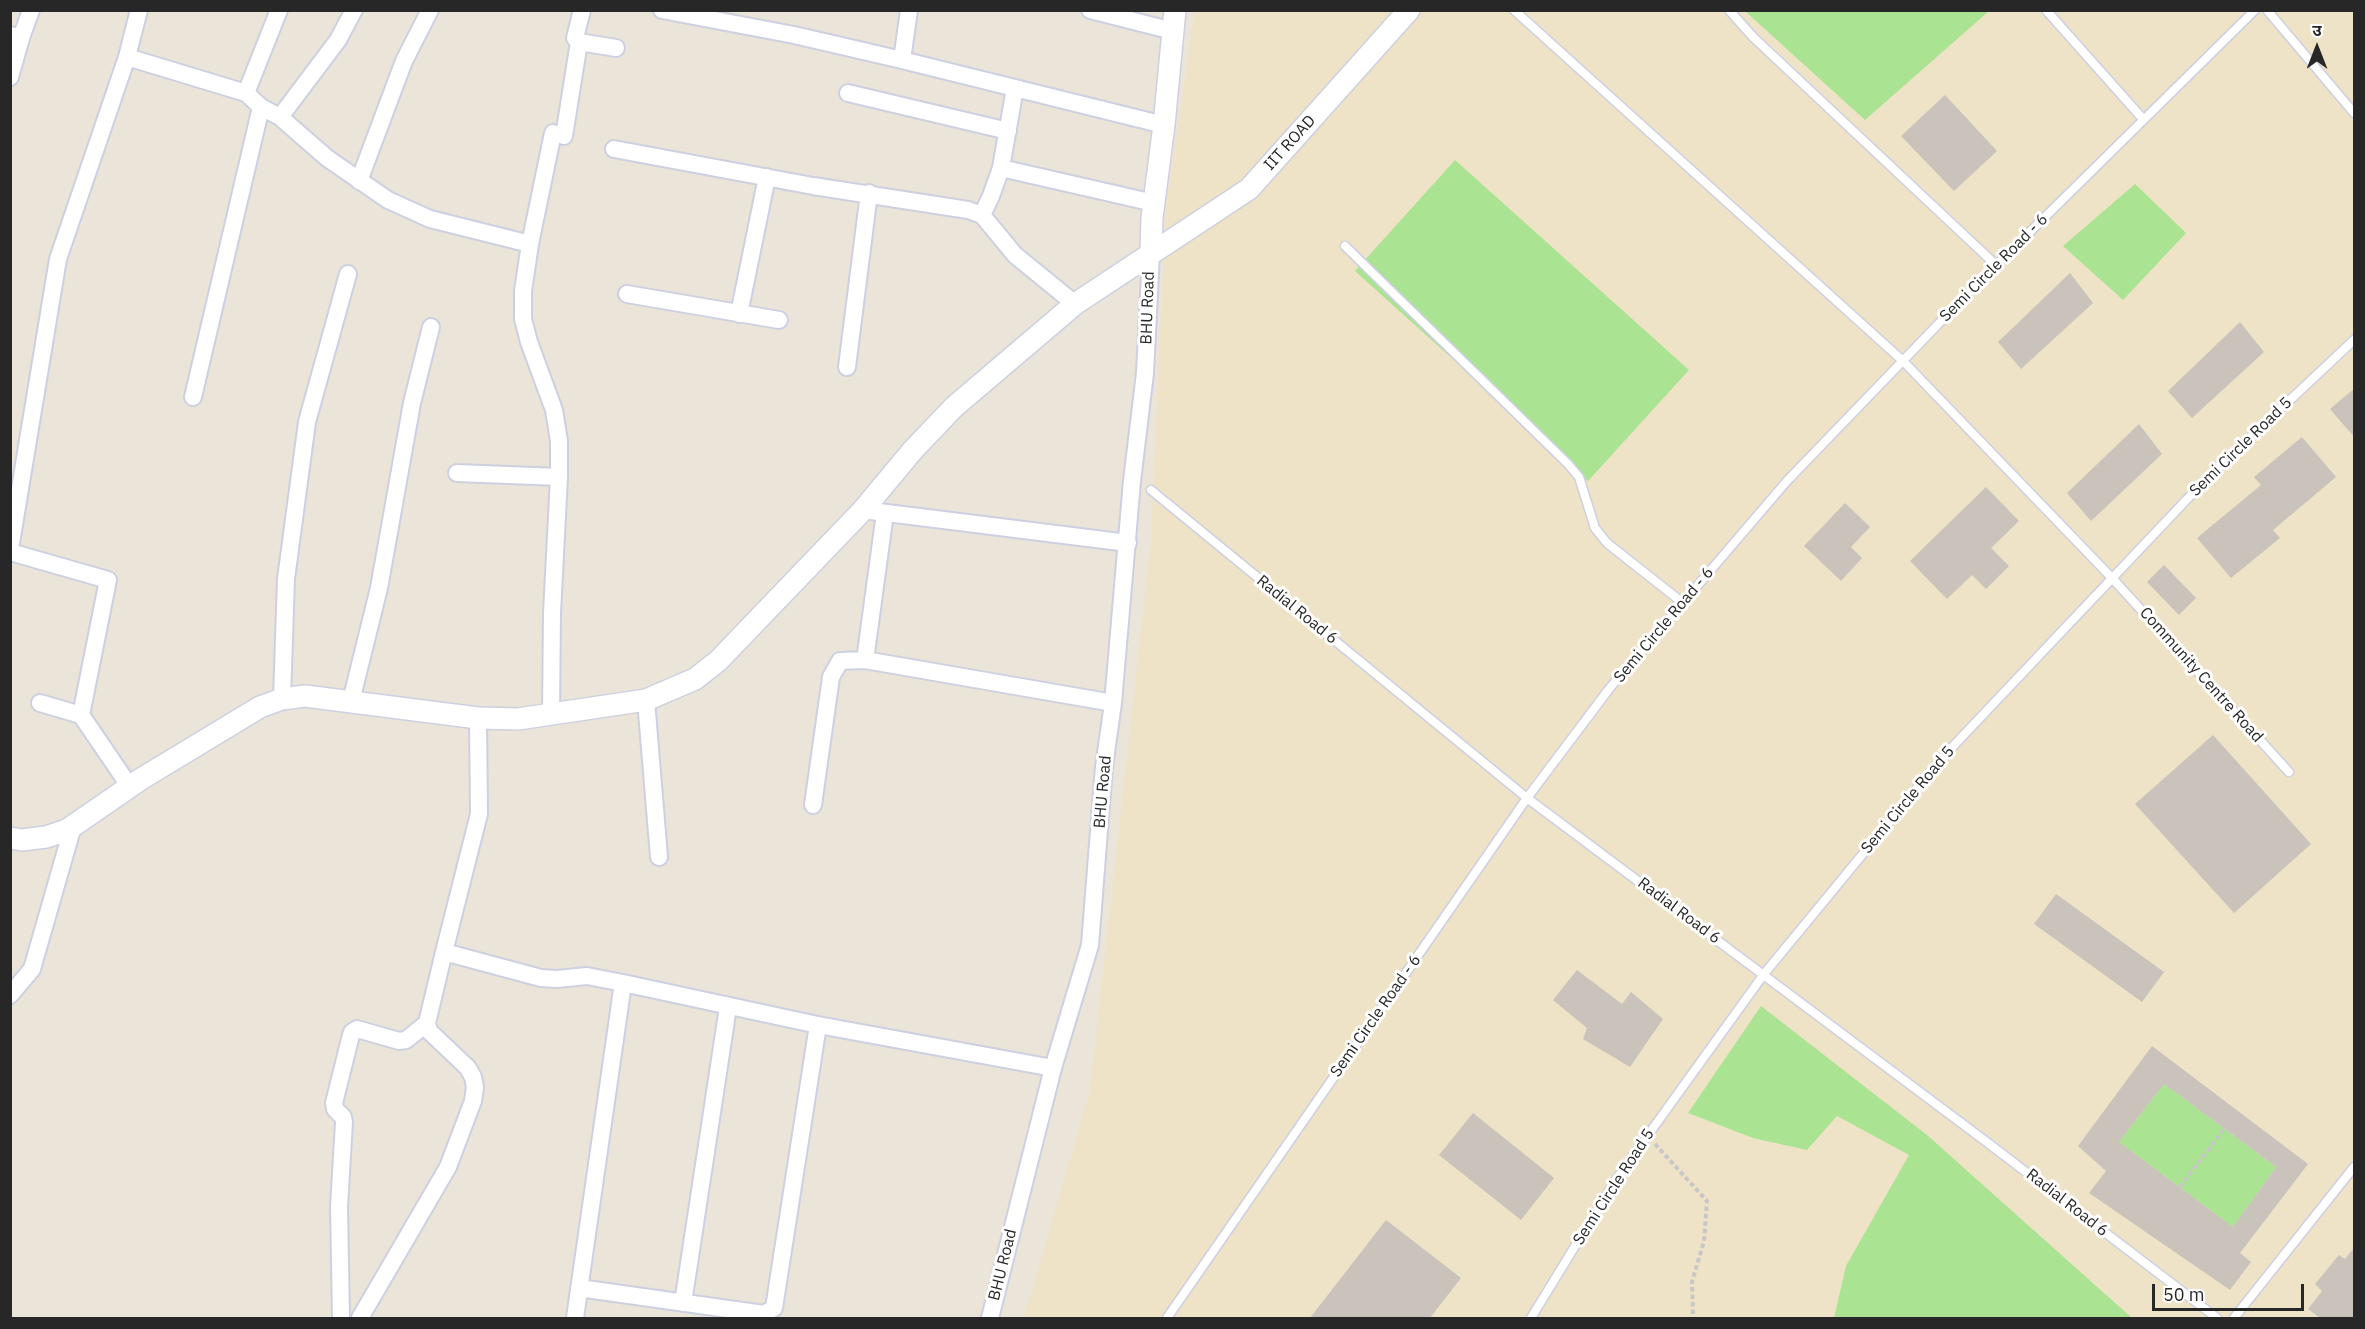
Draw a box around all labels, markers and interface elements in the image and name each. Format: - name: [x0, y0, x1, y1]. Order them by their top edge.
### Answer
- north arrow: [2287, 18, 2347, 78]
- text: उ: [2312, 20, 2322, 40]
- street label: IIT ROAD: [1260, 111, 1320, 175]
- street label: Semi Circle Road - 6: [1936, 210, 2052, 326]
- street label: BHU Road: [1137, 271, 1159, 345]
- street label: Semi Circle Road 5: [2186, 393, 2296, 501]
- street label: Semi Circle Road - 6: [1610, 563, 1718, 687]
- street label: Radial Road 6: [1253, 571, 1341, 649]
- street label: Community Centre Road: [2135, 604, 2267, 746]
- street label: Semi Circle Road 5: [1857, 742, 1959, 858]
- street label: BHU Road: [1090, 755, 1116, 829]
- street label: Radial Road 6: [1634, 874, 1724, 948]
- street label: Semi Circle Road - 6: [1327, 951, 1425, 1081]
- street label: Semi Circle Road 5: [1569, 1125, 1659, 1249]
- street label: Radial Road 6: [2022, 1165, 2112, 1241]
- street label: BHU Road: [985, 1227, 1021, 1303]
- scale bar: [2155, 1272, 2306, 1310]
- text: 50 m: [2163, 1283, 2205, 1306]

